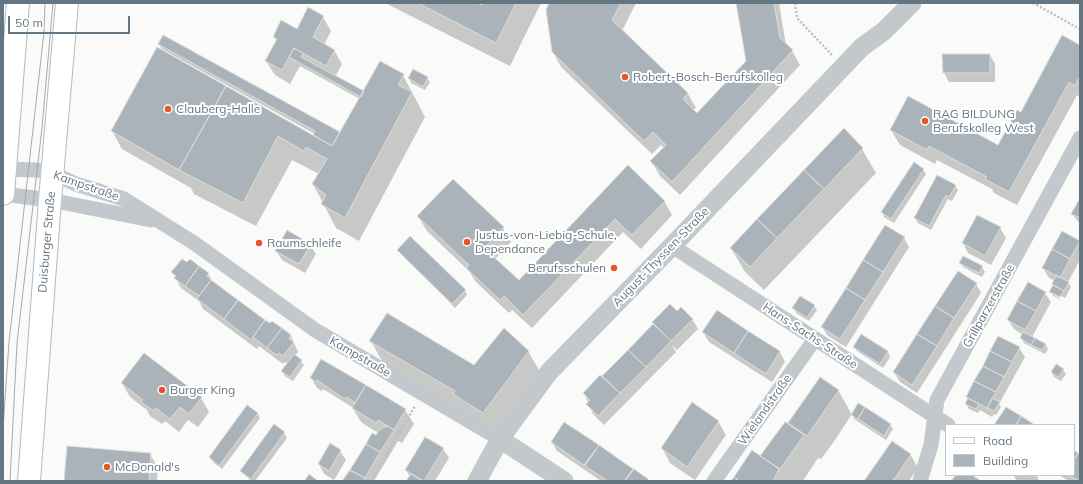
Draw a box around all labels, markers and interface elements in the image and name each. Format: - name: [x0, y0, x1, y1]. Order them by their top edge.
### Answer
- scale bar: [10, 8, 132, 34]
- text: 50 m: [15, 15, 43, 30]
- place label: Robert-Bosch-Berufskolleg: [633, 70, 783, 84]
- marker: Robert-Bosch-Berufskolleg: [620, 72, 630, 82]
- place label: Clauberg-Halle: [176, 102, 260, 116]
- marker: Clauberg-Halle: [163, 104, 173, 114]
- place label: RAG BILDUNG Berufskolleg West: [933, 107, 1034, 135]
- marker: RAG BILDUNG Berufskolleg West: [920, 116, 930, 126]
- street label: Kampstraße: [51, 168, 121, 204]
- street label: Duisburger Straße: [35, 191, 59, 293]
- street label: August-Thyssen-Straße: [610, 204, 712, 310]
- place label: Justus-von-Liebig-Schule, Dependance: [475, 228, 617, 256]
- place label: Raumschleife: [267, 236, 342, 250]
- marker: Justus-von-Liebig-Schule, Dependance: [462, 237, 472, 247]
- marker: Raumschleife: [254, 238, 264, 248]
- place label: Berufsschulen: [528, 261, 606, 275]
- street label: Grillparzerstraße: [960, 262, 1018, 350]
- marker: Berufsschulen: [609, 263, 619, 273]
- street label: Hans-Sachs-Straße: [760, 300, 860, 372]
- street label: Kampstraße: [327, 334, 393, 380]
- street label: Wielandstraße: [735, 372, 795, 448]
- place label: Burger King: [170, 383, 235, 397]
- marker: Burger King: [157, 385, 167, 395]
- legend: [945, 424, 1075, 476]
- text: Road: [983, 433, 1012, 448]
- text: Building: [983, 453, 1028, 468]
- place label: McDonald's: [115, 460, 180, 474]
- marker: McDonald's: [102, 462, 112, 472]

